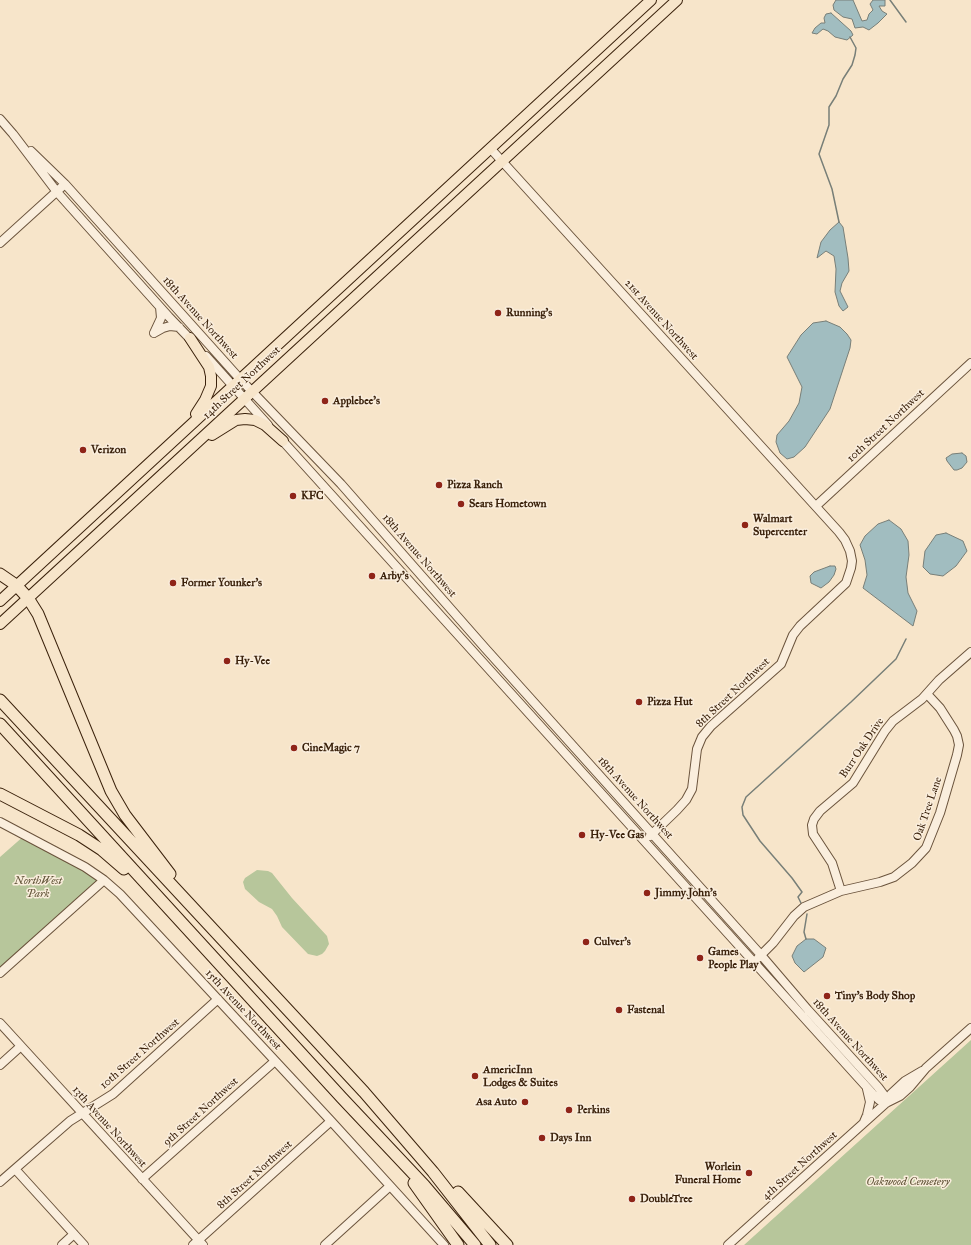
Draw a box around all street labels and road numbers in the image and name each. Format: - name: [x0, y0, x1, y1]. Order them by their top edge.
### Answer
- street label: 18th Avenue Northwest: [160, 274, 240, 362]
- street label: 21st Avenue Northwest: [621, 277, 701, 363]
- street label: 14th Street Northwest: [201, 344, 283, 422]
- street label: 10th Street Northwest: [845, 387, 927, 465]
- street label: 18th Avenue Northwest: [379, 512, 459, 600]
- street label: 8th Street Northwest: [693, 655, 773, 731]
- street label: Burr Oak Drive: [837, 715, 887, 781]
- street label: 18th Avenue Northwest: [595, 754, 675, 842]
- street label: Oak Tree Lane: [911, 775, 945, 843]
- street label: 15th Avenue Northwest: [202, 967, 284, 1053]
- street label: 18th Avenue Northwest: [810, 996, 890, 1084]
- street label: 10th Street Northwest: [98, 1016, 182, 1092]
- street label: 9th Street Northwest: [161, 1075, 241, 1149]
- street label: 13th Avenue Northwest: [69, 1084, 149, 1170]
- street label: 4th Street Northwest: [760, 1129, 840, 1203]
- street label: 8th Street Northwest: [215, 1138, 295, 1212]

